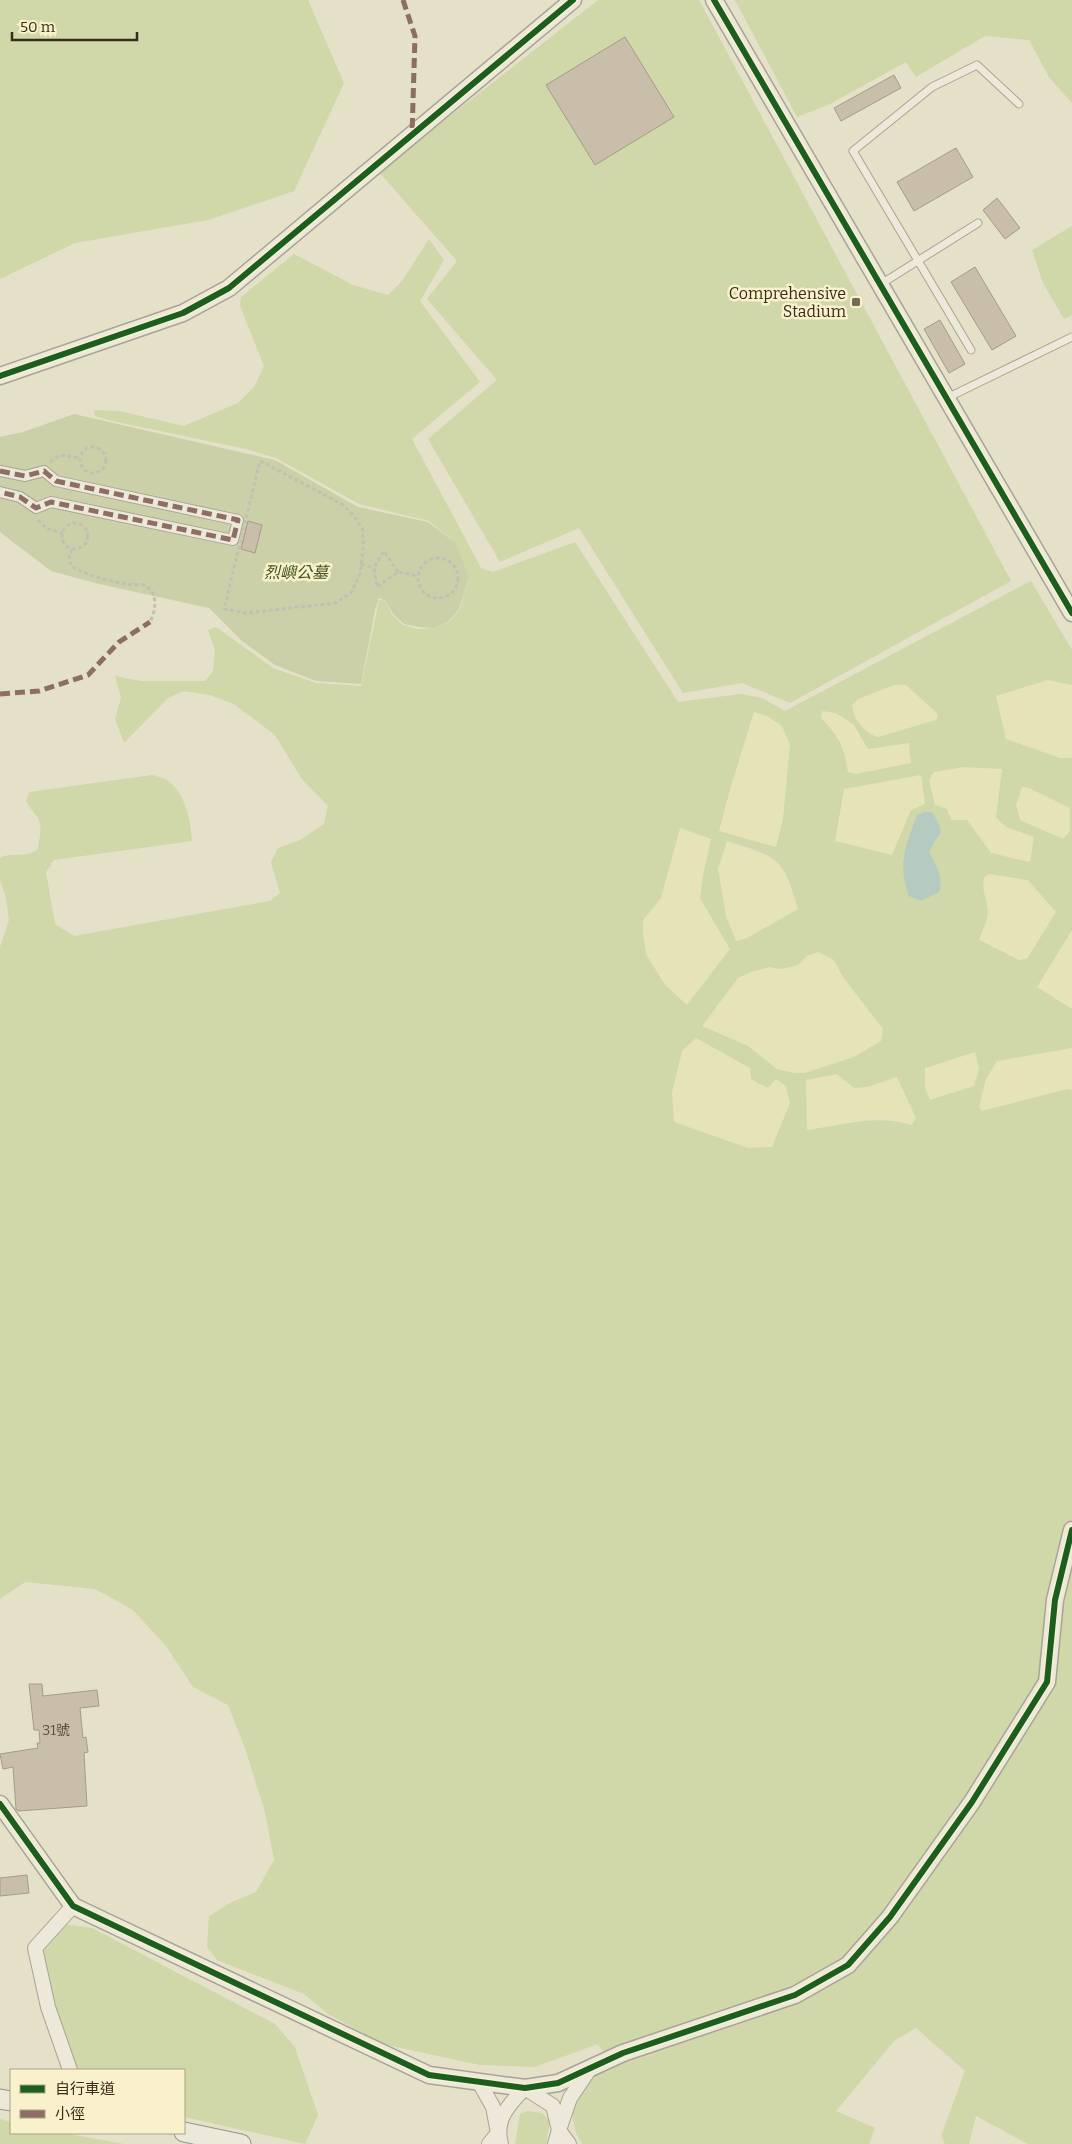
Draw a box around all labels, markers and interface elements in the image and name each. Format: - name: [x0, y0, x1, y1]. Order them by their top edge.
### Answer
- scale bar: [12, 10, 138, 42]
- text: 50 m: [20, 18, 56, 36]
- place label: Comprehensive Stadium: [729, 284, 846, 321]
- marker: Comprehensive Stadium: [850, 296, 862, 308]
- park label: 烈嶼公墓: [264, 563, 331, 582]
- house number: 31號: [42, 1722, 70, 1739]
- legend: [10, 2069, 185, 2134]
- text: 自行車道: [55, 2080, 115, 2098]
- text: 小徑: [55, 2105, 85, 2123]

